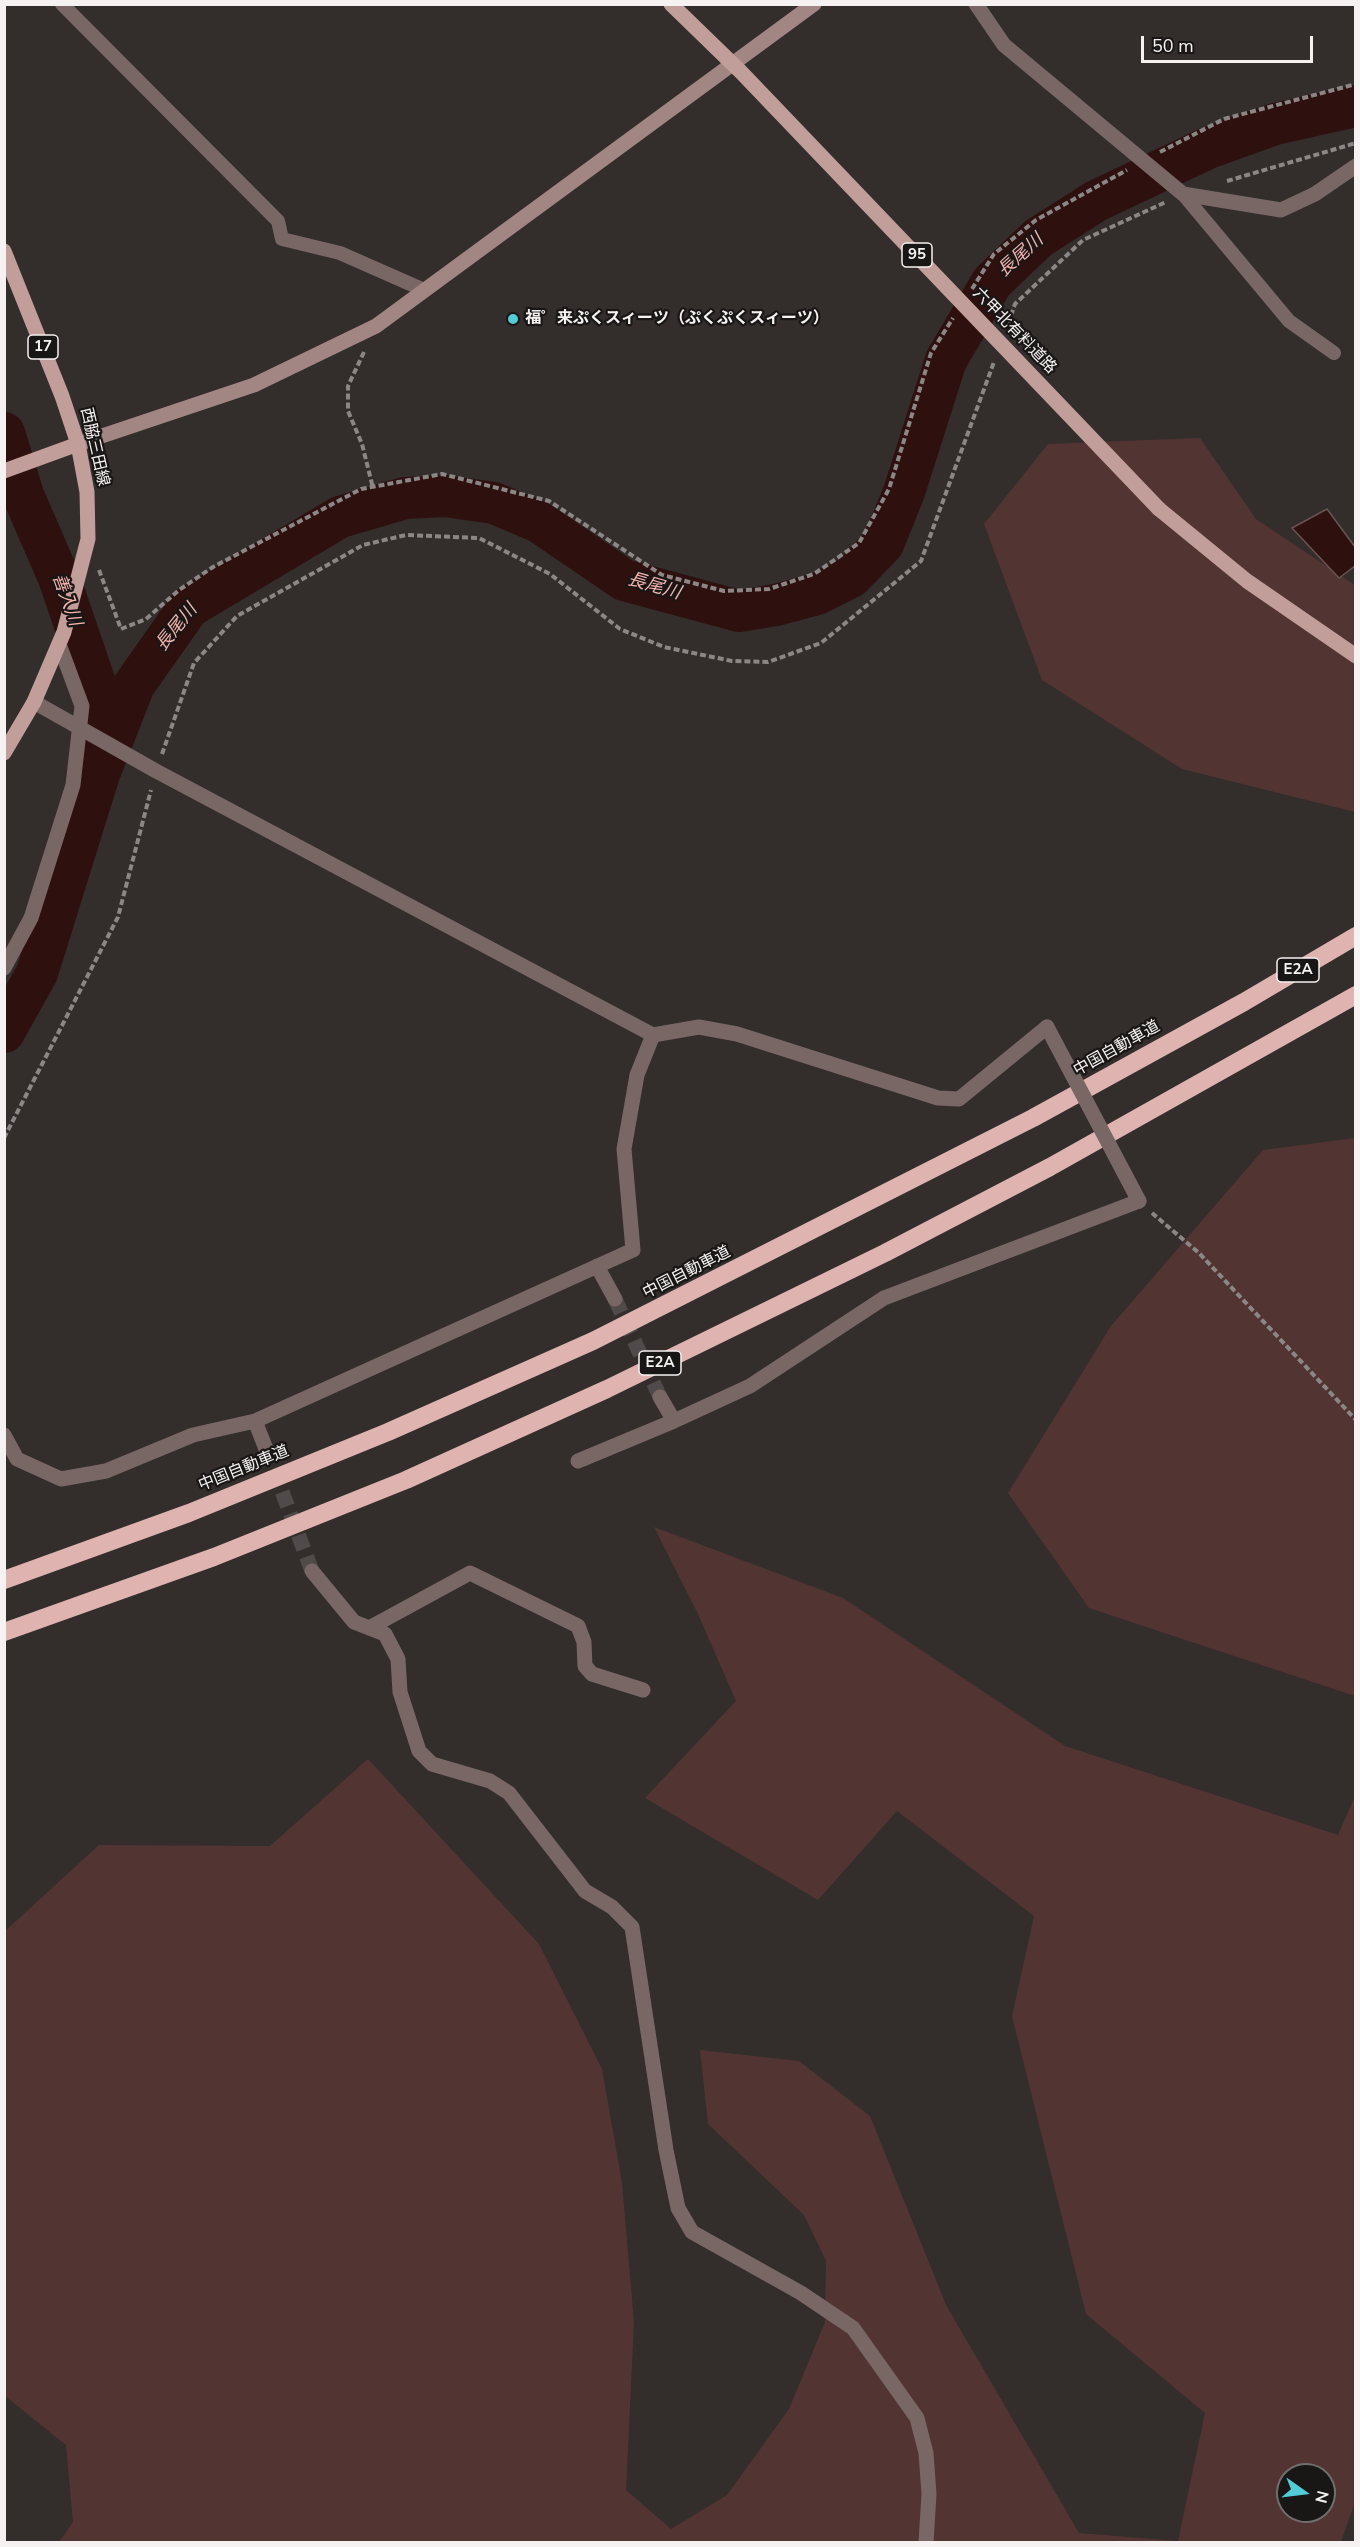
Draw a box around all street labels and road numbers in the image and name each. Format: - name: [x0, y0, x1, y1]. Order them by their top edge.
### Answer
- road number: 95: [902, 243, 932, 267]
- street label: 六甲北有料道路: [968, 284, 1060, 378]
- road number: 17: [28, 335, 58, 359]
- street label: 西脇三田線: [76, 406, 112, 488]
- road number: E2A: [1277, 958, 1319, 982]
- street label: 中国自動車道: [1070, 1017, 1164, 1081]
- street label: 中国自動車道: [640, 1243, 734, 1303]
- road number: E2A: [639, 1351, 681, 1375]
- street label: 中国自動車道: [196, 1442, 292, 1496]

